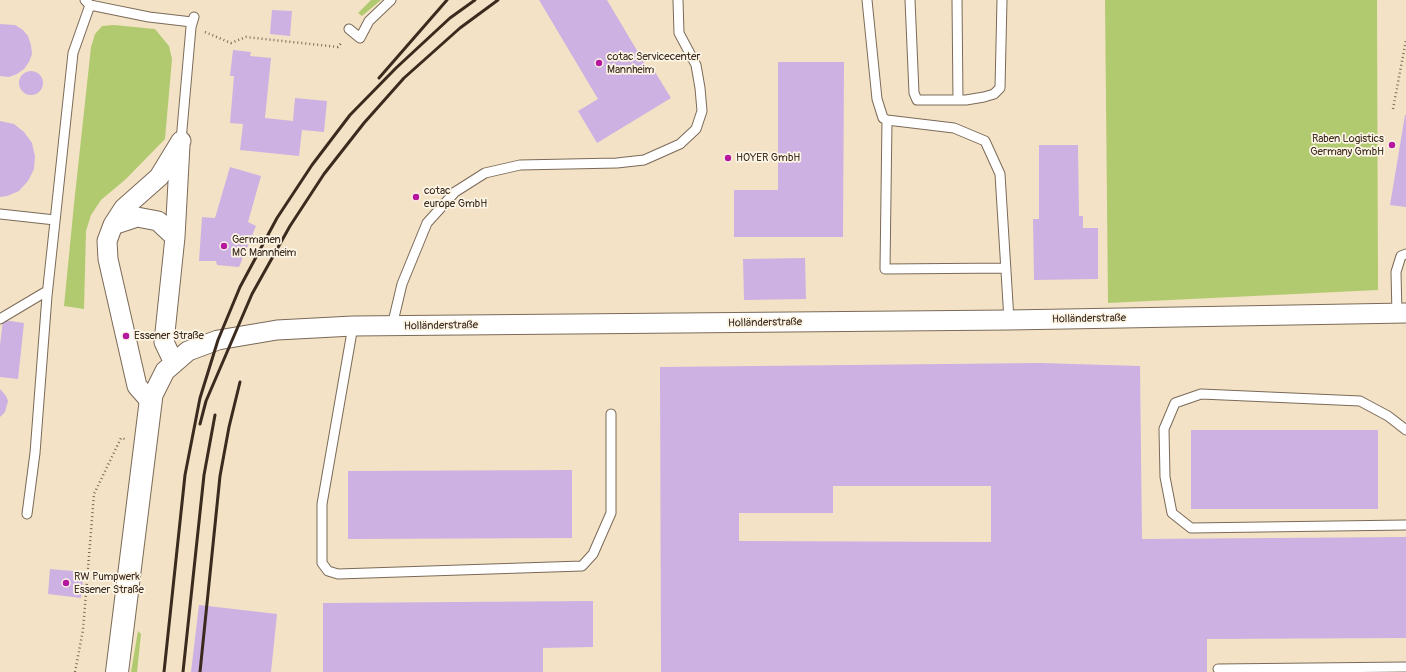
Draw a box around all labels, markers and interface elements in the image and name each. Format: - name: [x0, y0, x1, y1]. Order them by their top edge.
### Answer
- place label: cotac Servicecenter Mannheim: [607, 50, 700, 76]
- marker: cotac Servicecenter Mannheim: [594, 58, 604, 68]
- place label: Raben Logistics Germany GmbH: [1310, 132, 1384, 158]
- marker: Raben Logistics Germany GmbH: [1387, 140, 1397, 150]
- place label: HOYER GmbH: [736, 151, 800, 165]
- marker: HOYER GmbH: [723, 153, 733, 163]
- place label: cotac europe GmbH: [424, 184, 487, 210]
- marker: cotac europe GmbH: [411, 192, 421, 202]
- place label: Germanen MC Mannheim: [232, 233, 296, 259]
- marker: Germanen MC Mannheim: [219, 241, 229, 251]
- street label: Holländerstraße: [1052, 312, 1126, 326]
- street label: Holländerstraße: [728, 316, 802, 330]
- street label: Holländerstraße: [404, 319, 478, 333]
- place label: Essener Straße: [134, 329, 204, 343]
- marker: Essener Straße: [121, 331, 131, 341]
- place label: RW Pumpwerk Essener Straße: [74, 570, 144, 596]
- marker: RW Pumpwerk Essener Straße: [61, 578, 71, 588]

